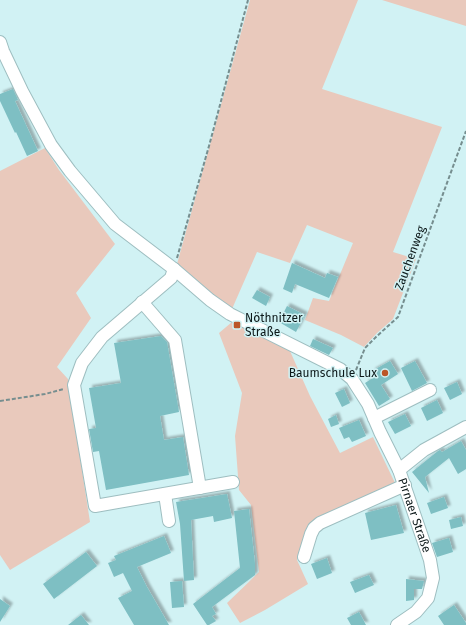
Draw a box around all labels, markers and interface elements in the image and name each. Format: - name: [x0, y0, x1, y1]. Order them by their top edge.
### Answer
- street label: Zauchenweg: [392, 223, 428, 292]
- place label: Nöthnitzer Straße: [245, 311, 303, 339]
- marker: Nöthnitzer Straße: [232, 320, 242, 330]
- place label: Baumschule Lux: [289, 366, 377, 380]
- marker: Baumschule Lux: [380, 368, 390, 378]
- street label: Pirnaer Straße: [395, 476, 434, 555]

